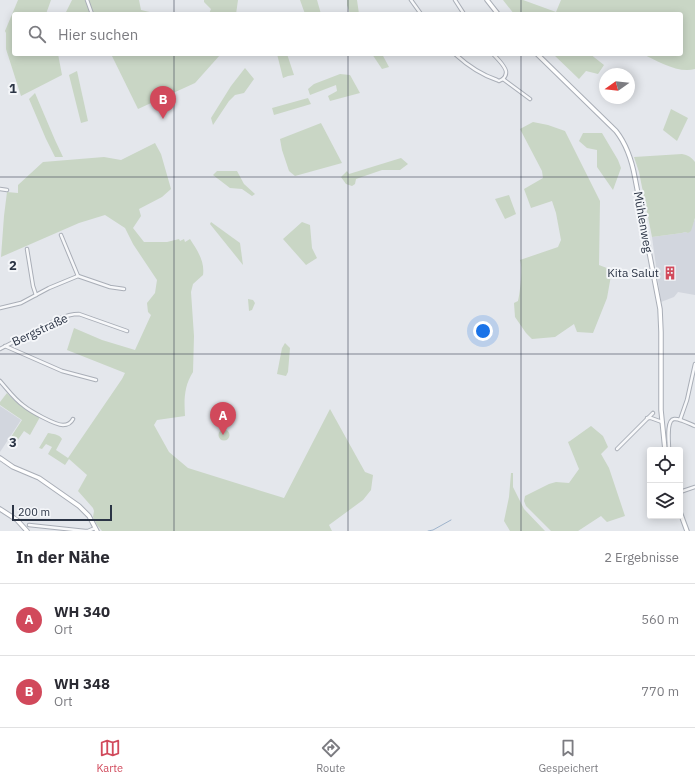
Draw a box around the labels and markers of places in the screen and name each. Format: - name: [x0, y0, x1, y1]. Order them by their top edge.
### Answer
- pin: B: [150, 86, 176, 119]
- place label: Kita Salut: [607, 265, 659, 280]
- building icon: Kita Salut: [662, 265, 678, 281]
- pin: A: [210, 402, 236, 435]

